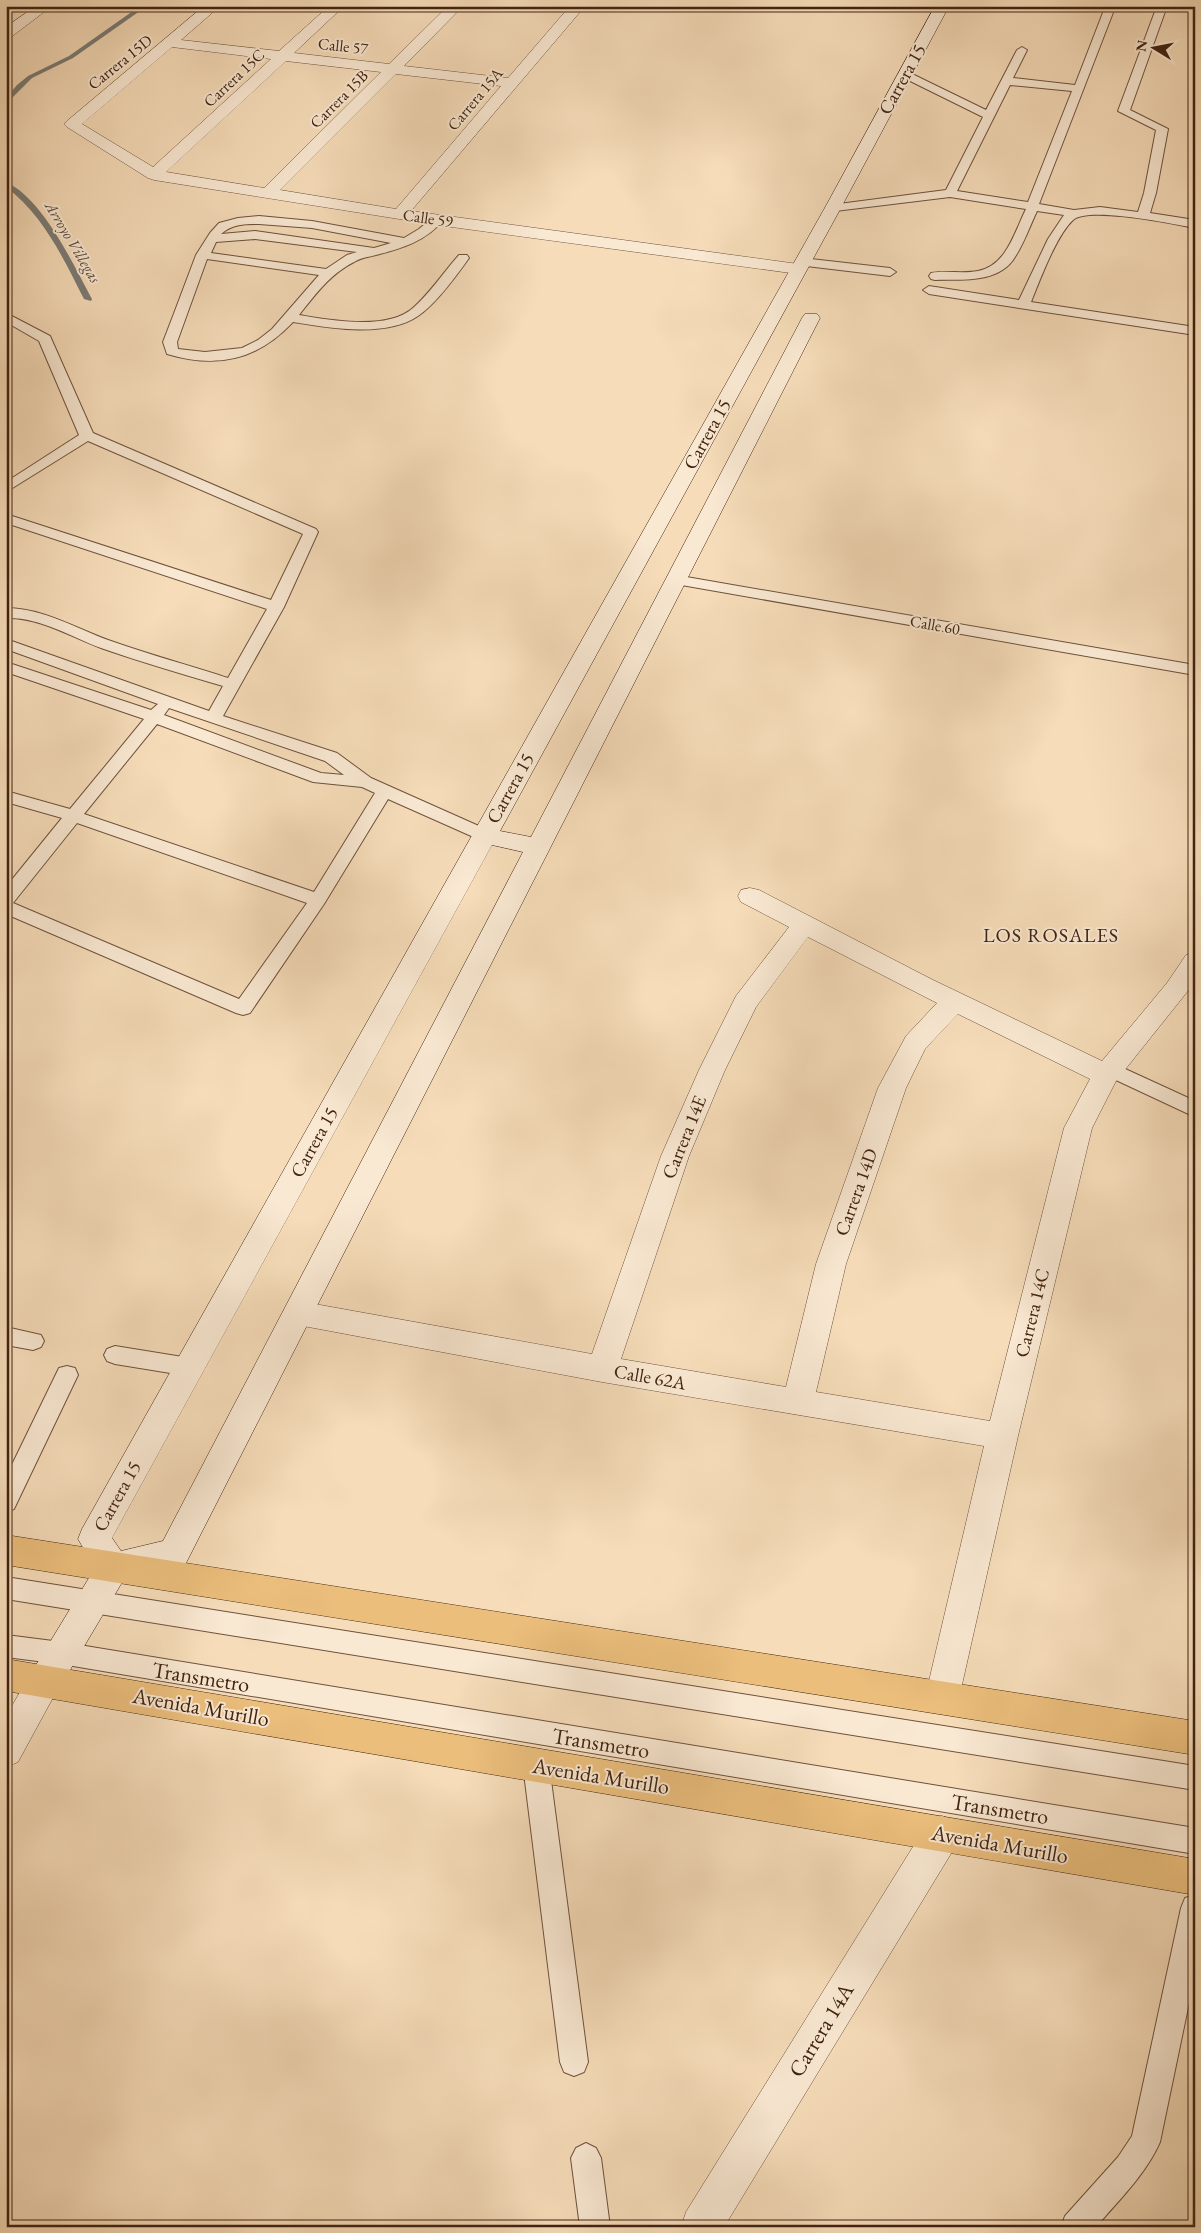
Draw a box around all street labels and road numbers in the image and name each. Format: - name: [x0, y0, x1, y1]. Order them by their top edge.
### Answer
- street label: Carrera 15D: [83, 30, 157, 94]
- street label: Calle 57: [317, 33, 369, 59]
- street label: Carrera 15: [872, 39, 932, 119]
- street label: Carrera 15C: [199, 44, 269, 112]
- street label: Carrera 15A: [443, 62, 508, 135]
- street label: Carrera 15B: [305, 65, 373, 133]
- street label: Calle 59: [402, 204, 455, 232]
- street label: Carrera 15: [677, 394, 737, 474]
- street label: Calle 60: [908, 610, 962, 640]
- street label: Carrera 15: [480, 748, 540, 828]
- street label: Carrera 14E: [656, 1091, 712, 1182]
- street label: Carrera 15: [284, 1102, 344, 1182]
- street label: Carrera 14D: [829, 1145, 883, 1239]
- street label: Carrera 14C: [1009, 1266, 1055, 1360]
- street label: Calle 62A: [612, 1358, 689, 1396]
- street label: Carrera 15: [87, 1456, 147, 1536]
- street label: Transmetro: [150, 1655, 252, 1699]
- street label: Avenida Murillo: [129, 1681, 272, 1733]
- street label: Transmetro: [550, 1721, 652, 1765]
- street label: Avenida Murillo: [529, 1751, 672, 1801]
- street label: Transmetro: [949, 1787, 1051, 1831]
- street label: Avenida Murillo: [928, 1818, 1071, 1870]
- street label: Carrera 14A: [782, 1977, 861, 2082]

